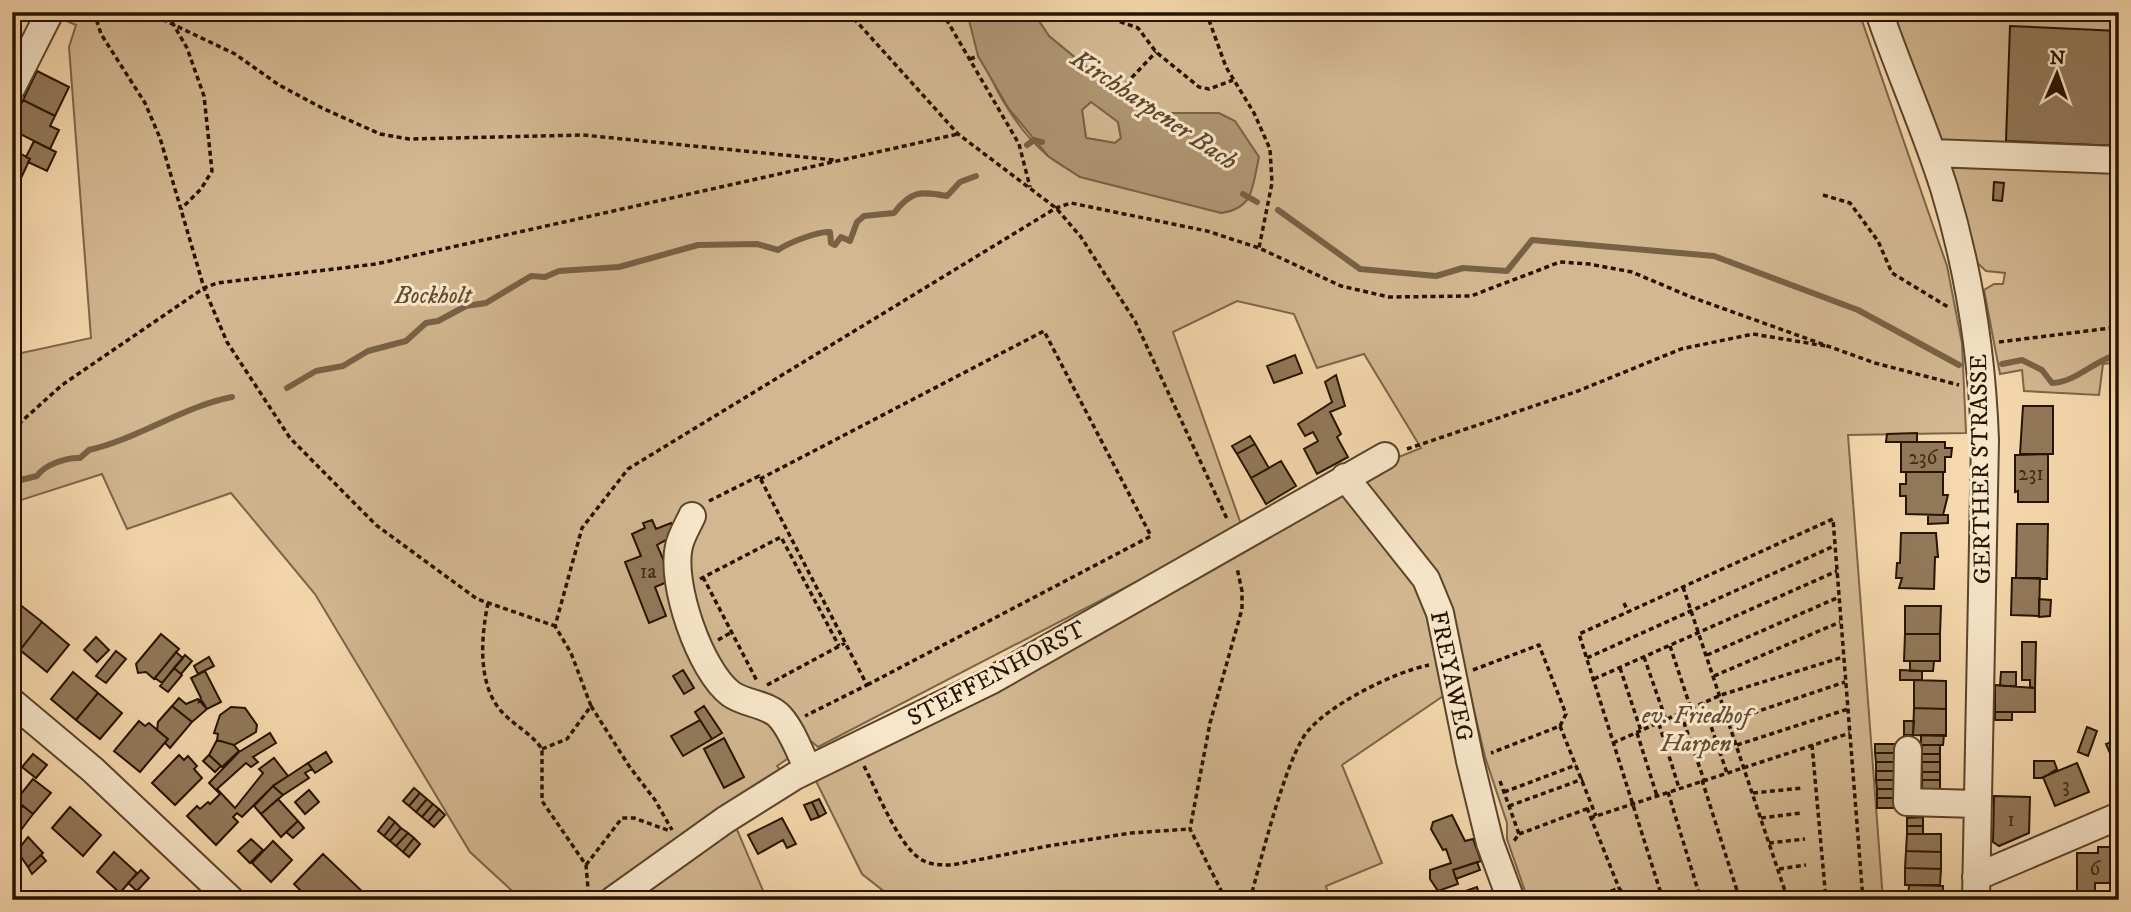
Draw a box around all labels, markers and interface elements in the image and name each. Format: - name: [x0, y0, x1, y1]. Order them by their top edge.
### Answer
- north arrow: [2022, 38, 2092, 108]
- water label: Kirchharpener Bach: [1064, 42, 1244, 178]
- text: N: [2049, 47, 2066, 70]
- park label: Bockholt: [394, 281, 473, 311]
- street label: GERTHER STRASSE: [1964, 354, 1998, 584]
- house number: 236: [1908, 445, 1939, 471]
- house number: 231: [2018, 461, 2044, 487]
- house number: 1a: [640, 559, 656, 585]
- street label: FREYAWEG: [1423, 608, 1480, 744]
- street label: STEFFENHORST: [902, 614, 1091, 733]
- park label: ev. Friedhof Harpen: [1642, 701, 1756, 759]
- house number: 3: [2062, 773, 2070, 799]
- house number: 1: [2007, 807, 2015, 833]
- house number: 6: [2090, 856, 2102, 882]

